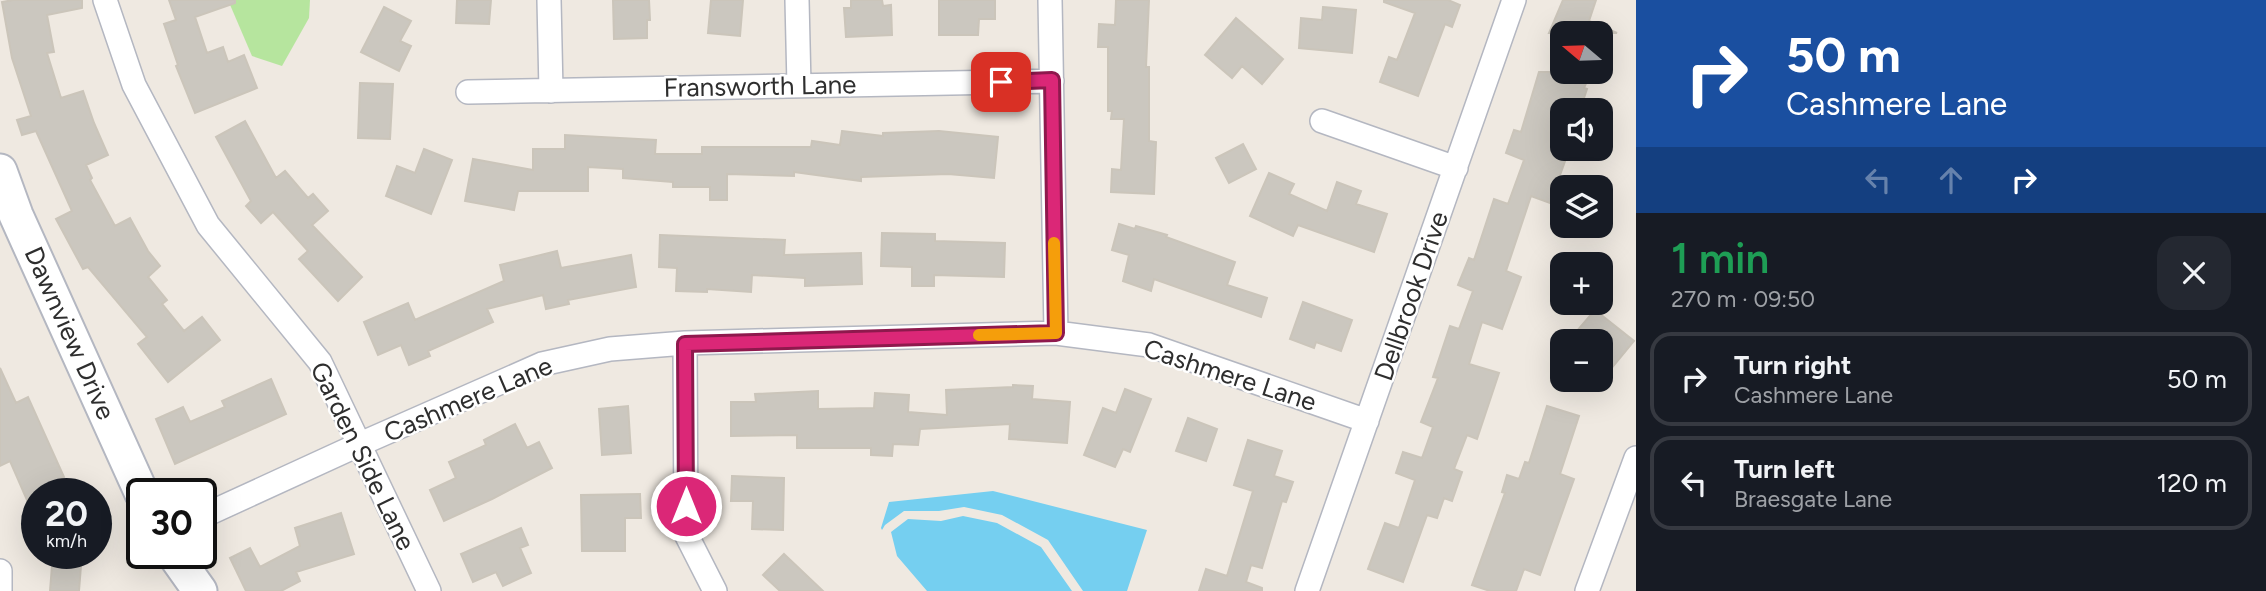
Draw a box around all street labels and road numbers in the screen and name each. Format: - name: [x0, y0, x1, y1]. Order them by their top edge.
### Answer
- street label: Fransworth Lane: [663, 68, 857, 104]
- street label: Dellbrook Drive: [1367, 207, 1455, 385]
- street label: Dawnview Drive: [18, 242, 122, 424]
- street label: Cashmere Lane: [1140, 332, 1320, 418]
- street label: Cashmere Lane: [379, 349, 557, 449]
- street label: Garden Side Lane: [304, 357, 422, 555]

